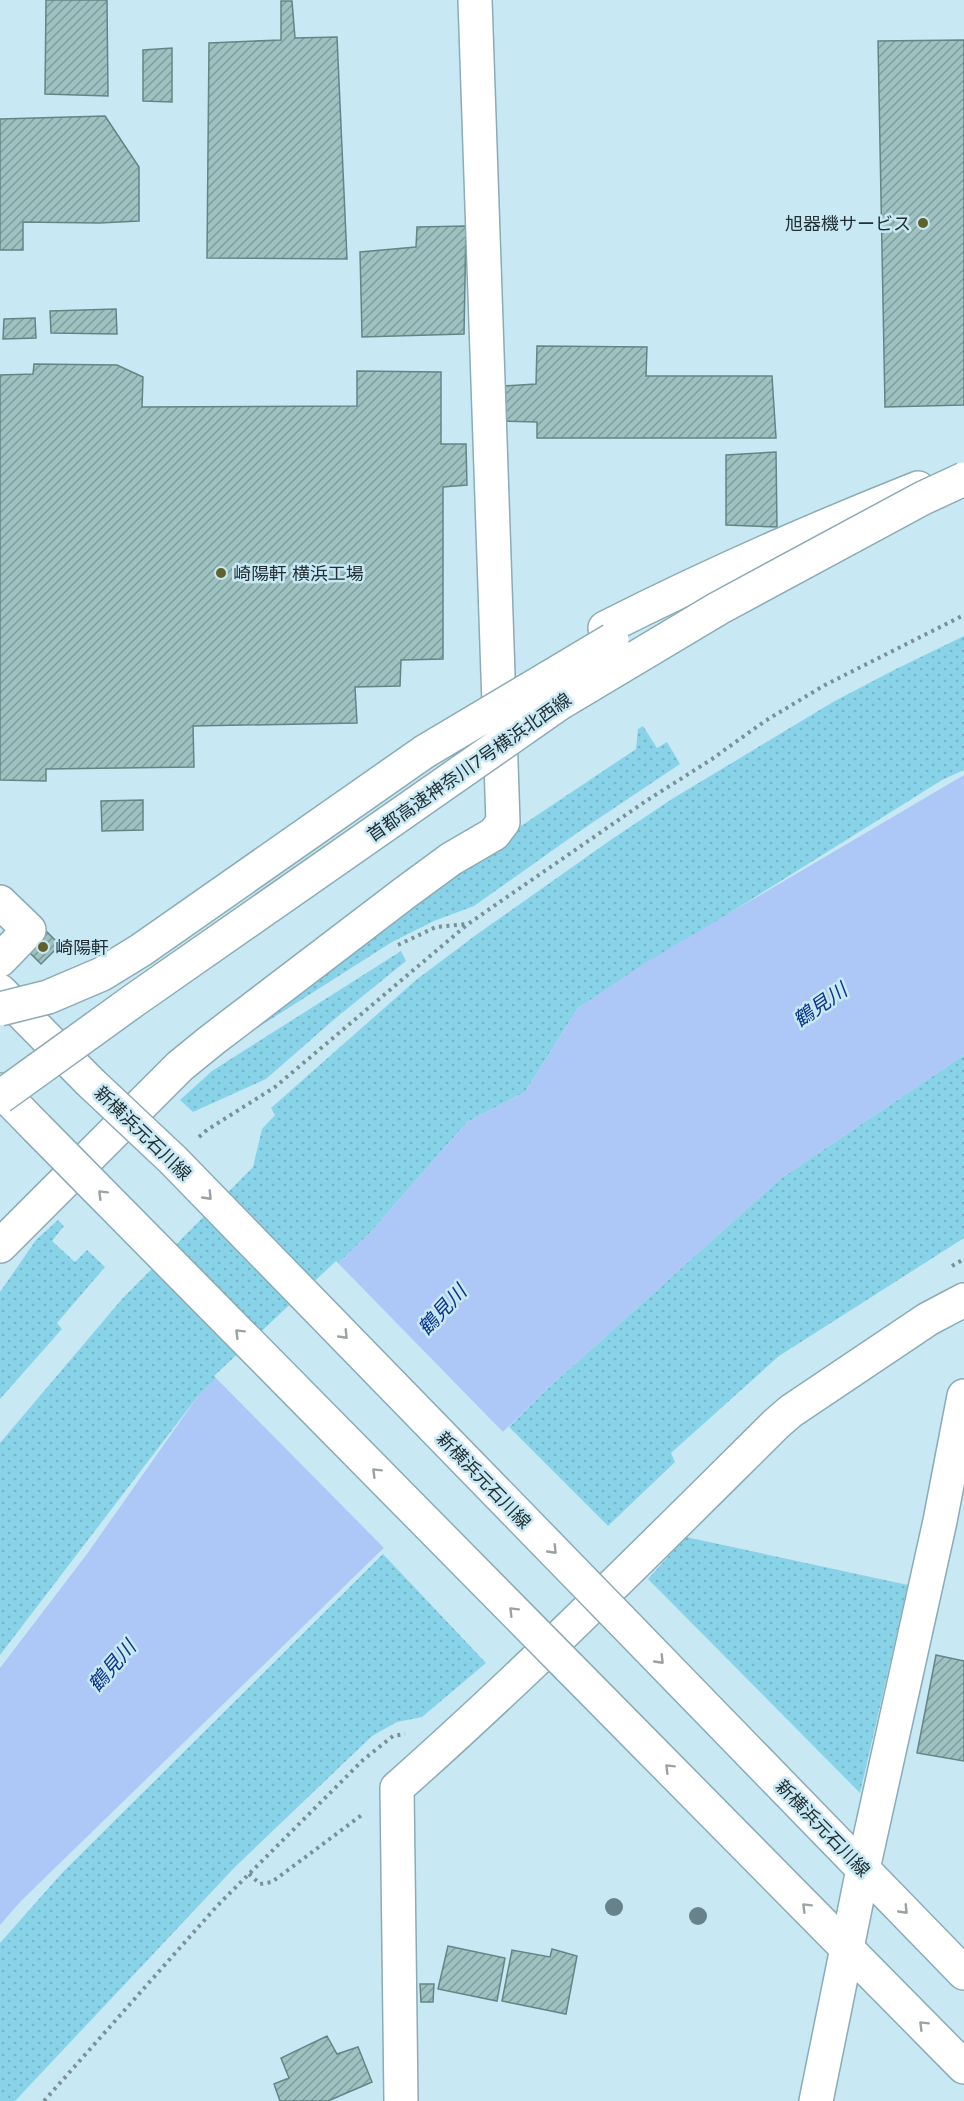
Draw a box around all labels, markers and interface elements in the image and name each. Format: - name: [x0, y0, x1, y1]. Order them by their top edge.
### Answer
- place label: 旭器機サービス: [785, 212, 911, 235]
- marker: 旭器機サービス: [916, 216, 930, 230]
- place label: 崎陽軒 横浜工場: [233, 562, 364, 585]
- marker: 崎陽軒 横浜工場: [214, 566, 228, 580]
- street label: 首都高速神奈川7号横浜北西線: [362, 688, 576, 846]
- place label: 崎陽軒: [55, 936, 109, 959]
- marker: 崎陽軒: [36, 940, 50, 954]
- water label: 鶴見川: [788, 976, 854, 1033]
- street label: 新横浜元石川線: [90, 1081, 196, 1185]
- one-way arrow: [200, 1188, 211, 1199]
- one-way arrow: [99, 1191, 110, 1202]
- water label: 鶴見川: [412, 1278, 473, 1341]
- one-way arrow: [236, 1329, 246, 1340]
- one-way arrow: [337, 1329, 348, 1339]
- street label: 新横浜元石川線: [432, 1427, 536, 1533]
- one-way arrow: [373, 1468, 384, 1479]
- one-way arrow: [546, 1543, 557, 1554]
- one-way arrow: [510, 1607, 521, 1618]
- water label: 鶴見川: [83, 1633, 143, 1697]
- one-way arrow: [653, 1654, 664, 1664]
- one-way arrow: [665, 1765, 676, 1775]
- street label: 新横浜元石川線: [771, 1775, 875, 1881]
- one-way arrow: [803, 1904, 814, 1915]
- one-way arrow: [897, 1904, 908, 1914]
- one-way arrow: [919, 2021, 930, 2031]

